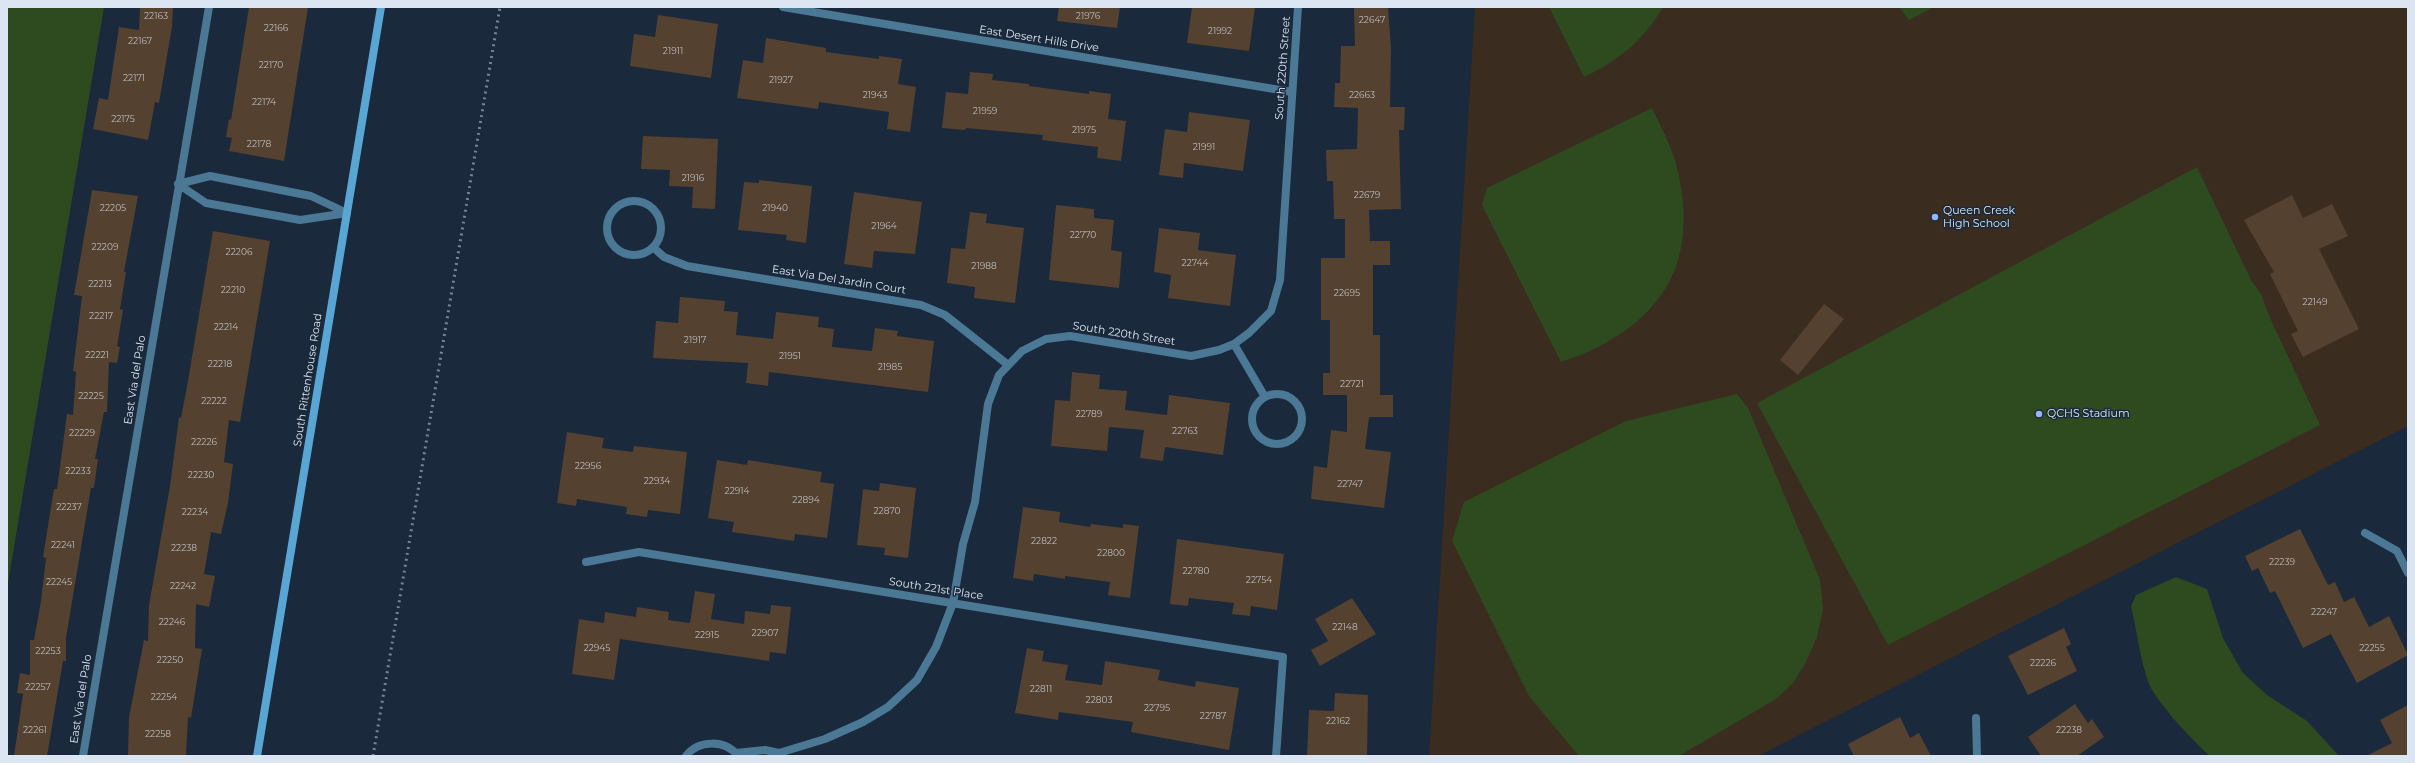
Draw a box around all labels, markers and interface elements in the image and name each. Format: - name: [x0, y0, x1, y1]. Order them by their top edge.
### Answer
- house number: 22163: [144, 11, 168, 21]
- house number: 21976: [1076, 11, 1100, 21]
- house number: 22647: [1359, 15, 1385, 25]
- street label: South 220th Street: [1273, 16, 1293, 120]
- house number: 22166: [264, 23, 288, 33]
- street label: East Desert Hills Drive: [978, 23, 1100, 55]
- house number: 21992: [1208, 26, 1232, 36]
- house number: 22167: [128, 36, 152, 46]
- house number: 21911: [663, 46, 683, 56]
- house number: 22170: [259, 60, 283, 70]
- house number: 22171: [123, 73, 145, 83]
- house number: 21927: [769, 75, 793, 85]
- house number: 21943: [863, 90, 887, 100]
- house number: 22663: [1349, 90, 1375, 100]
- house number: 22174: [252, 97, 276, 107]
- house number: 21959: [973, 106, 997, 116]
- house number: 22175: [111, 114, 135, 124]
- house number: 21975: [1072, 125, 1096, 135]
- house number: 22178: [247, 139, 271, 149]
- house number: 21991: [1193, 142, 1215, 152]
- house number: 21916: [682, 173, 704, 183]
- house number: 22679: [1354, 190, 1380, 200]
- house number: 22205: [100, 203, 126, 213]
- house number: 21940: [762, 203, 788, 213]
- place label: Queen Creek High School: [1943, 204, 2015, 230]
- marker: Queen Creek High School: [1930, 212, 1940, 222]
- house number: 21964: [871, 221, 897, 231]
- house number: 22770: [1070, 230, 1096, 240]
- house number: 22209: [92, 242, 118, 252]
- house number: 22206: [226, 247, 252, 257]
- house number: 22744: [1182, 258, 1208, 268]
- house number: 21988: [971, 261, 997, 271]
- street label: East Via Del Jardin Court: [771, 263, 907, 297]
- house number: 22213: [88, 279, 112, 289]
- house number: 22210: [221, 285, 245, 295]
- house number: 22695: [1334, 288, 1360, 298]
- house number: 22149: [2303, 297, 2327, 307]
- house number: 22217: [89, 311, 113, 321]
- street label: South Rittenhouse Road: [291, 312, 325, 448]
- street label: South 220th Street: [1072, 319, 1176, 349]
- house number: 22214: [214, 322, 238, 332]
- street label: East Via del Palo: [121, 334, 149, 426]
- house number: 21917: [684, 335, 706, 345]
- house number: 22221: [85, 350, 109, 360]
- house number: 21951: [779, 351, 801, 361]
- house number: 22218: [208, 359, 232, 369]
- house number: 21985: [878, 362, 902, 372]
- house number: 22721: [1340, 379, 1364, 389]
- house number: 22225: [78, 391, 104, 401]
- house number: 22222: [201, 396, 227, 406]
- place label: QCHS Stadium: [2047, 407, 2130, 421]
- house number: 22789: [1076, 409, 1102, 419]
- marker: QCHS Stadium: [2034, 409, 2044, 419]
- house number: 22763: [1172, 426, 1198, 436]
- house number: 22229: [69, 428, 95, 438]
- house number: 22226: [191, 437, 217, 447]
- house number: 22956: [575, 461, 601, 471]
- house number: 22233: [65, 466, 91, 476]
- house number: 22230: [188, 470, 214, 480]
- house number: 22934: [644, 476, 670, 486]
- house number: 22747: [1337, 479, 1363, 489]
- house number: 22914: [725, 486, 749, 496]
- house number: 22894: [792, 495, 820, 505]
- house number: 22237: [56, 502, 82, 512]
- house number: 22870: [873, 506, 901, 516]
- house number: 22234: [182, 507, 208, 517]
- house number: 22822: [1031, 536, 1057, 546]
- house number: 22241: [51, 540, 75, 550]
- house number: 22238: [171, 543, 197, 553]
- house number: 22800: [1097, 548, 1125, 558]
- house number: 22239: [2269, 557, 2295, 567]
- house number: 22780: [1182, 566, 1210, 576]
- street label: South 221st Place: [888, 575, 984, 603]
- house number: 22754: [1246, 575, 1272, 585]
- house number: 22245: [46, 577, 72, 587]
- house number: 22242: [170, 581, 196, 591]
- house number: 22247: [2311, 607, 2337, 617]
- house number: 22246: [159, 617, 185, 627]
- house number: 22148: [1332, 622, 1358, 632]
- house number: 22907: [752, 628, 778, 638]
- house number: 22915: [695, 630, 719, 640]
- house number: 22945: [584, 643, 610, 653]
- house number: 22255: [2359, 643, 2385, 653]
- house number: 22253: [35, 646, 61, 656]
- street label: East Via del Palo: [67, 653, 95, 745]
- house number: 22250: [157, 655, 183, 665]
- house number: 22226: [2030, 658, 2056, 668]
- house number: 22257: [25, 682, 51, 692]
- house number: 22811: [1030, 684, 1052, 694]
- house number: 22254: [151, 692, 177, 702]
- house number: 22803: [1086, 695, 1112, 705]
- house number: 22795: [1144, 703, 1170, 713]
- house number: 22787: [1200, 711, 1226, 721]
- house number: 22162: [1326, 716, 1350, 726]
- house number: 22261: [23, 725, 47, 735]
- house number: 22238: [2056, 725, 2082, 735]
- house number: 22258: [145, 729, 171, 739]

